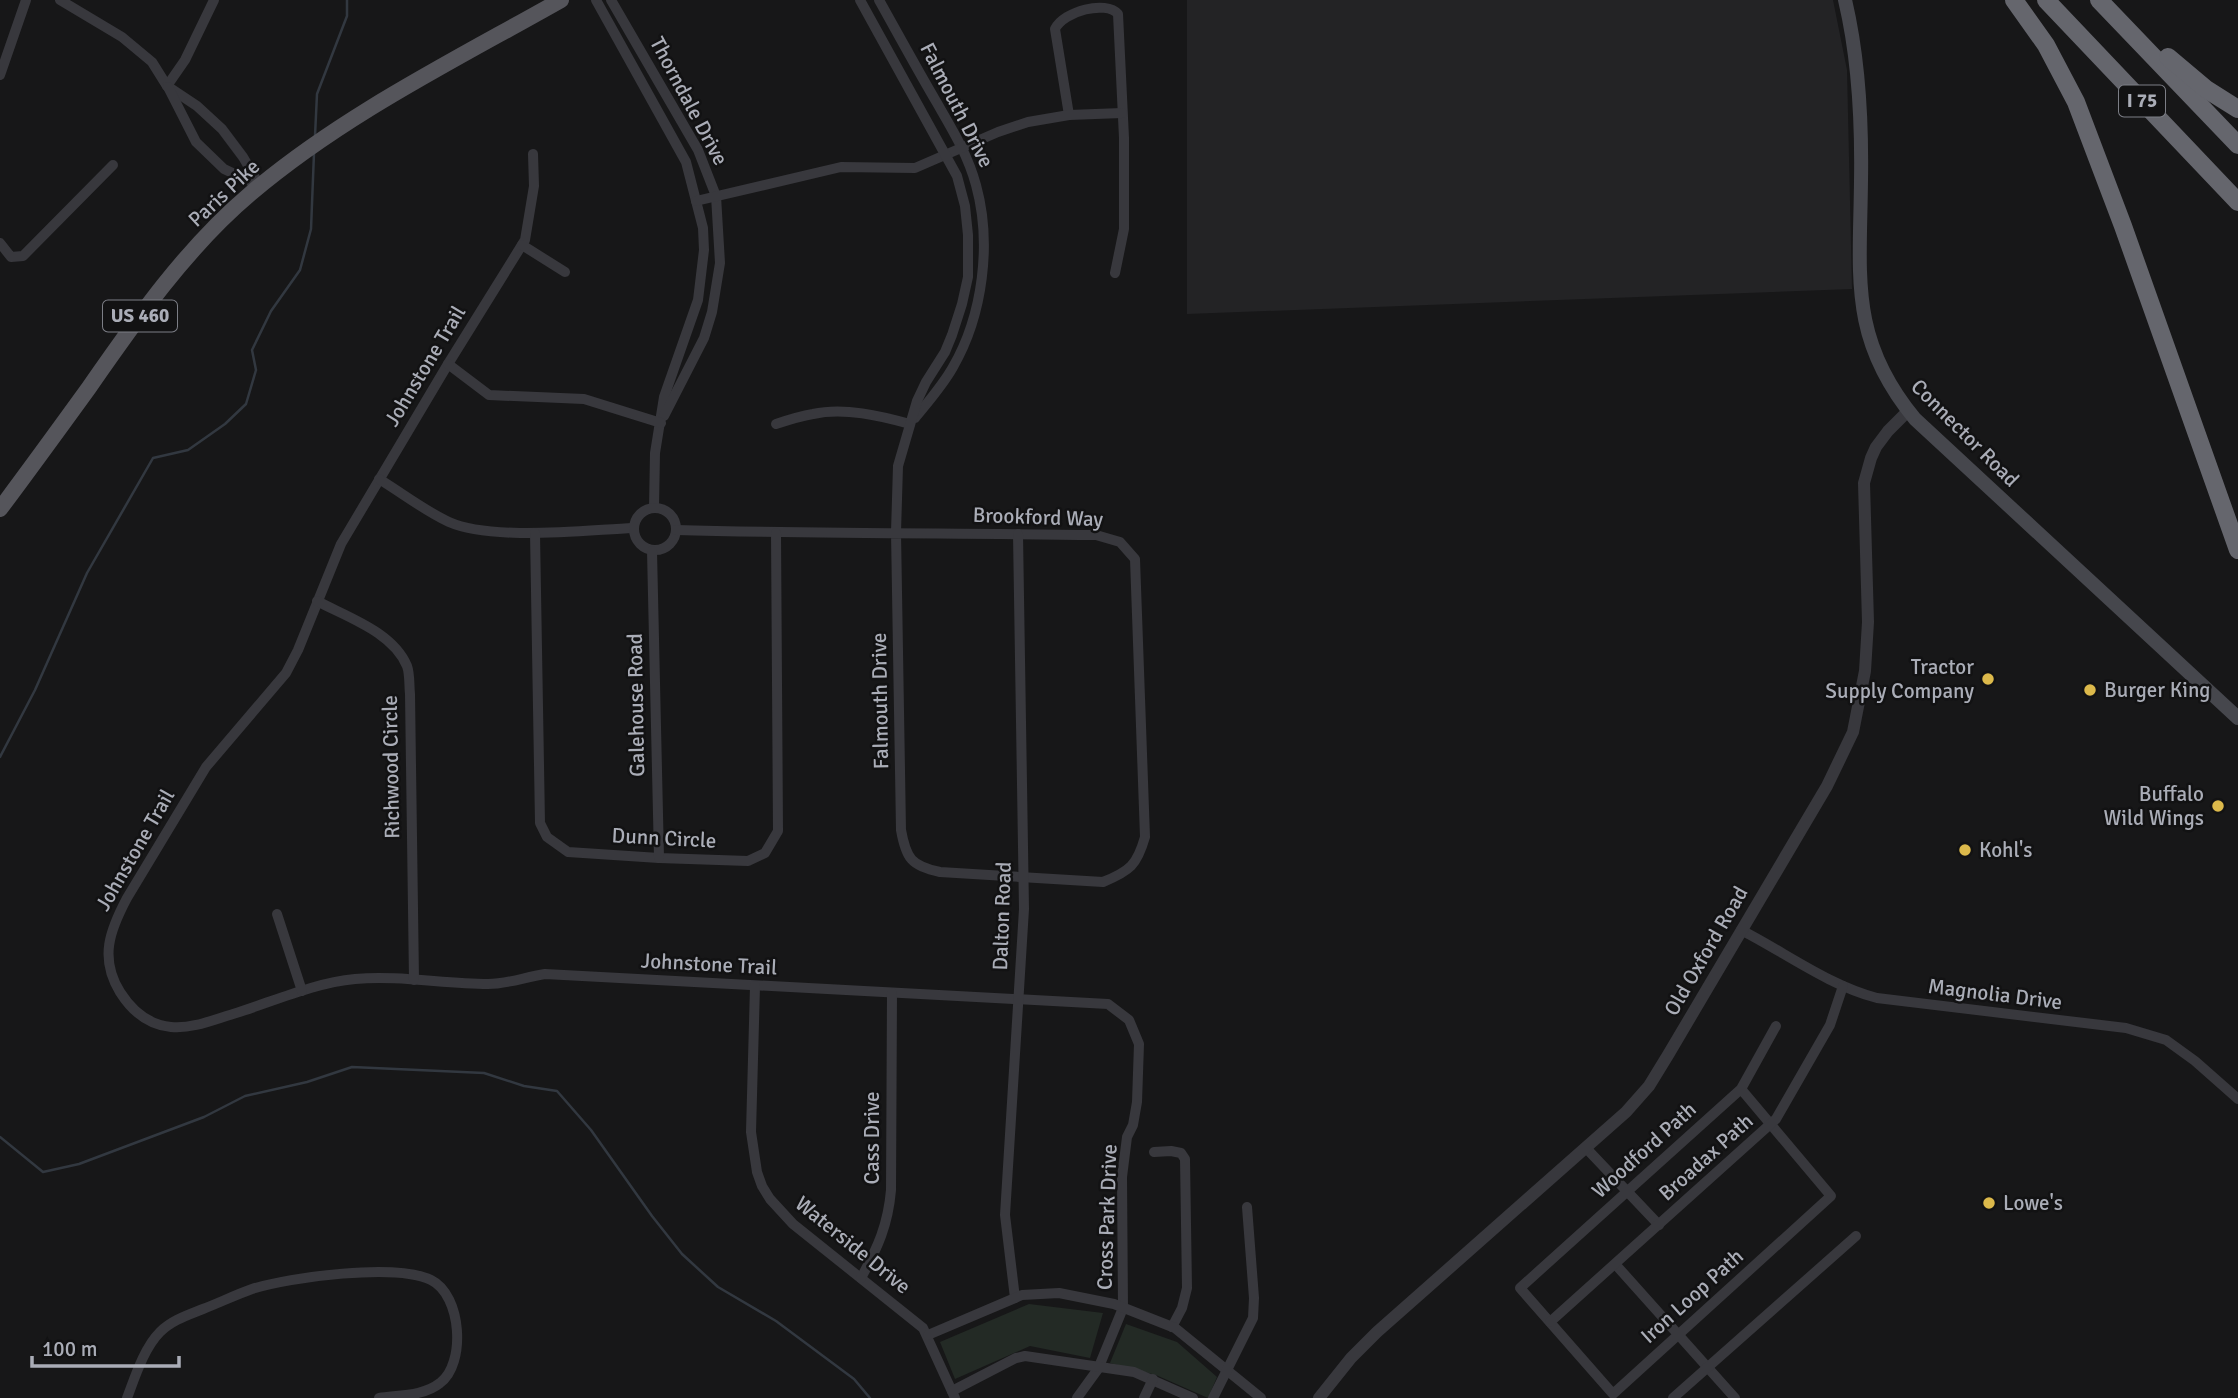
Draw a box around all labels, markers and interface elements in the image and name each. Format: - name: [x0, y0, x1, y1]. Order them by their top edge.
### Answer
- street label: Thorndale Drive: [644, 32, 734, 170]
- street label: Falmouth Drive: [914, 38, 1000, 172]
- road number: I 75: [2119, 86, 2165, 116]
- street label: Paris Pike: [183, 154, 265, 232]
- road number: US 460: [103, 300, 177, 332]
- street label: Johnstone Trail: [379, 301, 471, 431]
- street label: Connector Road: [1906, 374, 2024, 492]
- street label: Brookford Way: [972, 502, 1104, 532]
- street label: Falmouth Drive: [866, 632, 894, 770]
- street label: Galehouse Road: [622, 633, 650, 777]
- place label: Tractor Supply Company: [1825, 654, 1974, 704]
- marker: Tractor Supply Company: [1980, 671, 1996, 687]
- place label: Burger King: [2104, 677, 2210, 703]
- marker: Burger King: [2082, 682, 2098, 698]
- street label: Richwood Circle: [377, 695, 405, 839]
- place label: Buffalo Wild Wings: [2103, 781, 2204, 831]
- street label: Johnstone Trail: [90, 784, 180, 916]
- marker: Buffalo Wild Wings: [2210, 798, 2226, 814]
- street label: Dunn Circle: [611, 822, 717, 854]
- place label: Kohl's: [1979, 837, 2033, 863]
- marker: Kohl's: [1957, 842, 1973, 858]
- street label: Dalton Road: [987, 861, 1017, 971]
- street label: Old Oxford Road: [1658, 882, 1754, 1020]
- street label: Johnstone Trail: [640, 947, 778, 981]
- street label: Magnolia Drive: [1926, 973, 2064, 1015]
- street label: Cass Drive: [859, 1091, 885, 1185]
- street label: Woodford Path: [1586, 1096, 1702, 1204]
- street label: Broadax Path: [1653, 1108, 1759, 1206]
- street label: Cross Park Drive: [1091, 1144, 1123, 1290]
- place label: Lowe's: [2003, 1190, 2063, 1216]
- street label: Waterside Drive: [790, 1191, 916, 1299]
- marker: Lowe's: [1981, 1195, 1997, 1211]
- street label: Iron Loop Path: [1635, 1243, 1749, 1349]
- scale bar: [32, 1324, 178, 1368]
- text: 100 m: [42, 1336, 97, 1362]

